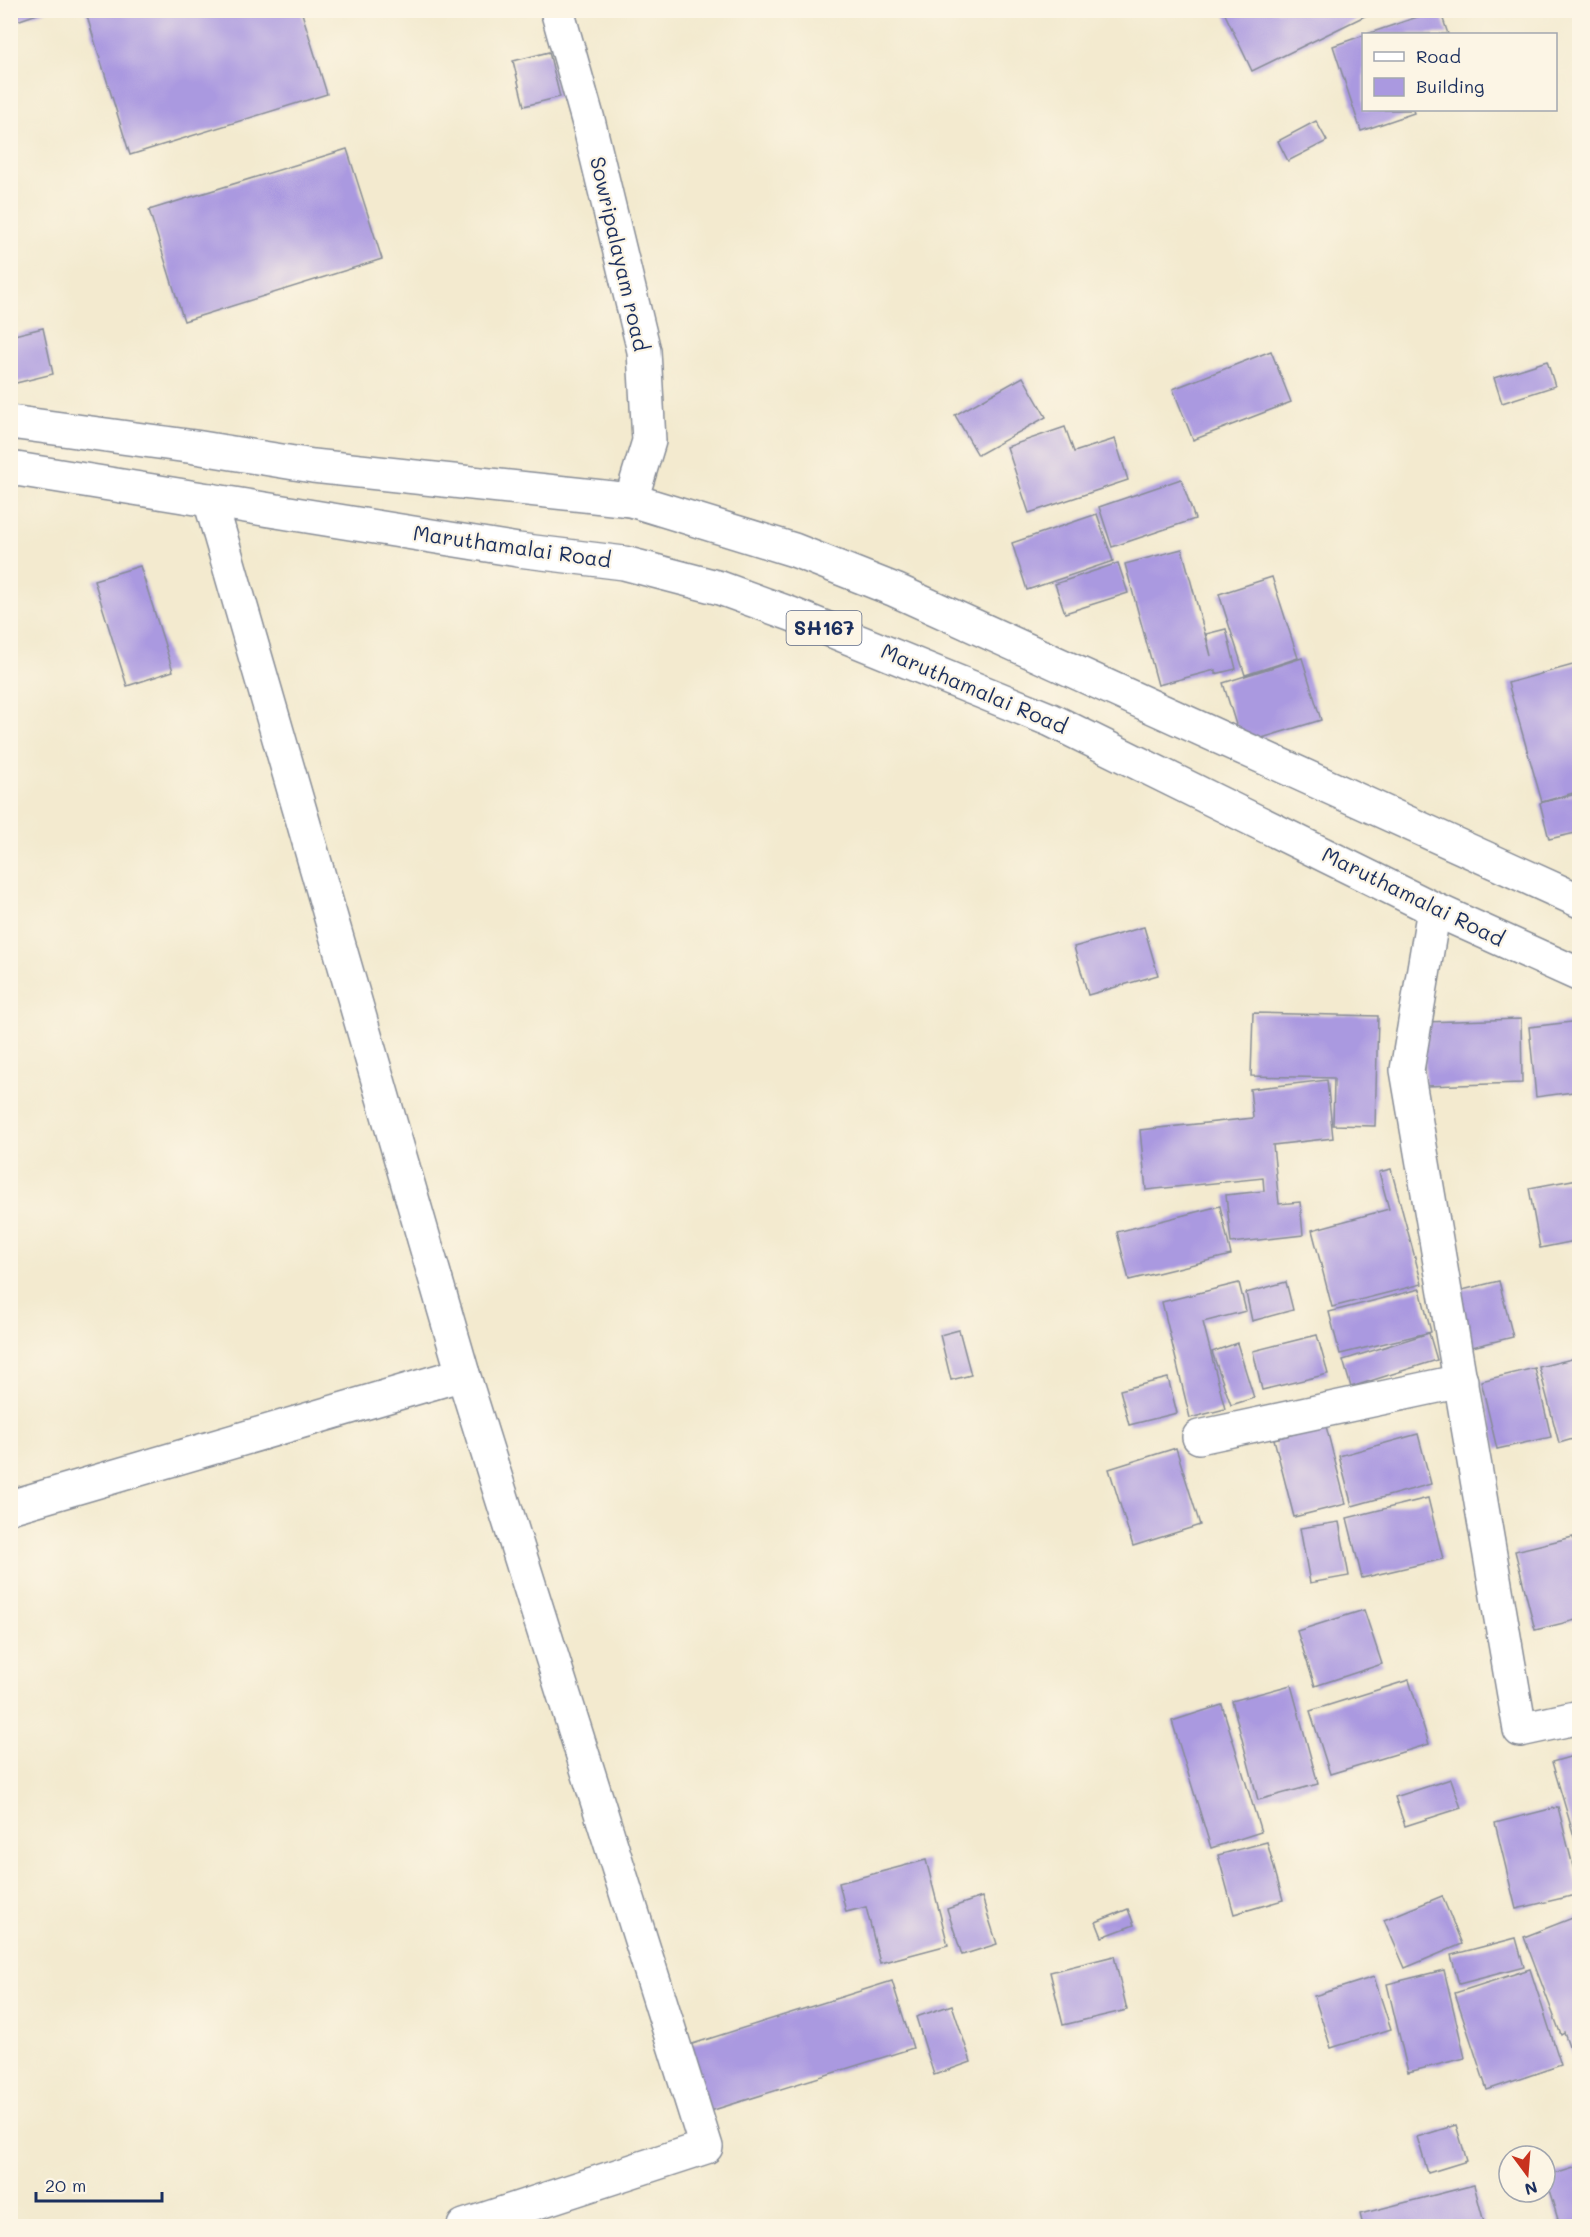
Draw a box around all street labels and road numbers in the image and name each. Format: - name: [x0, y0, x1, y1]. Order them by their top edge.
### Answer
- street label: Sowripalayam road: [585, 154, 656, 354]
- street label: Maruthamalai Road: [411, 518, 613, 573]
- road number: SH167: [786, 611, 862, 645]
- street label: Maruthamalai Road: [877, 636, 1072, 739]
- street label: Maruthamalai Road: [1318, 840, 1509, 952]

